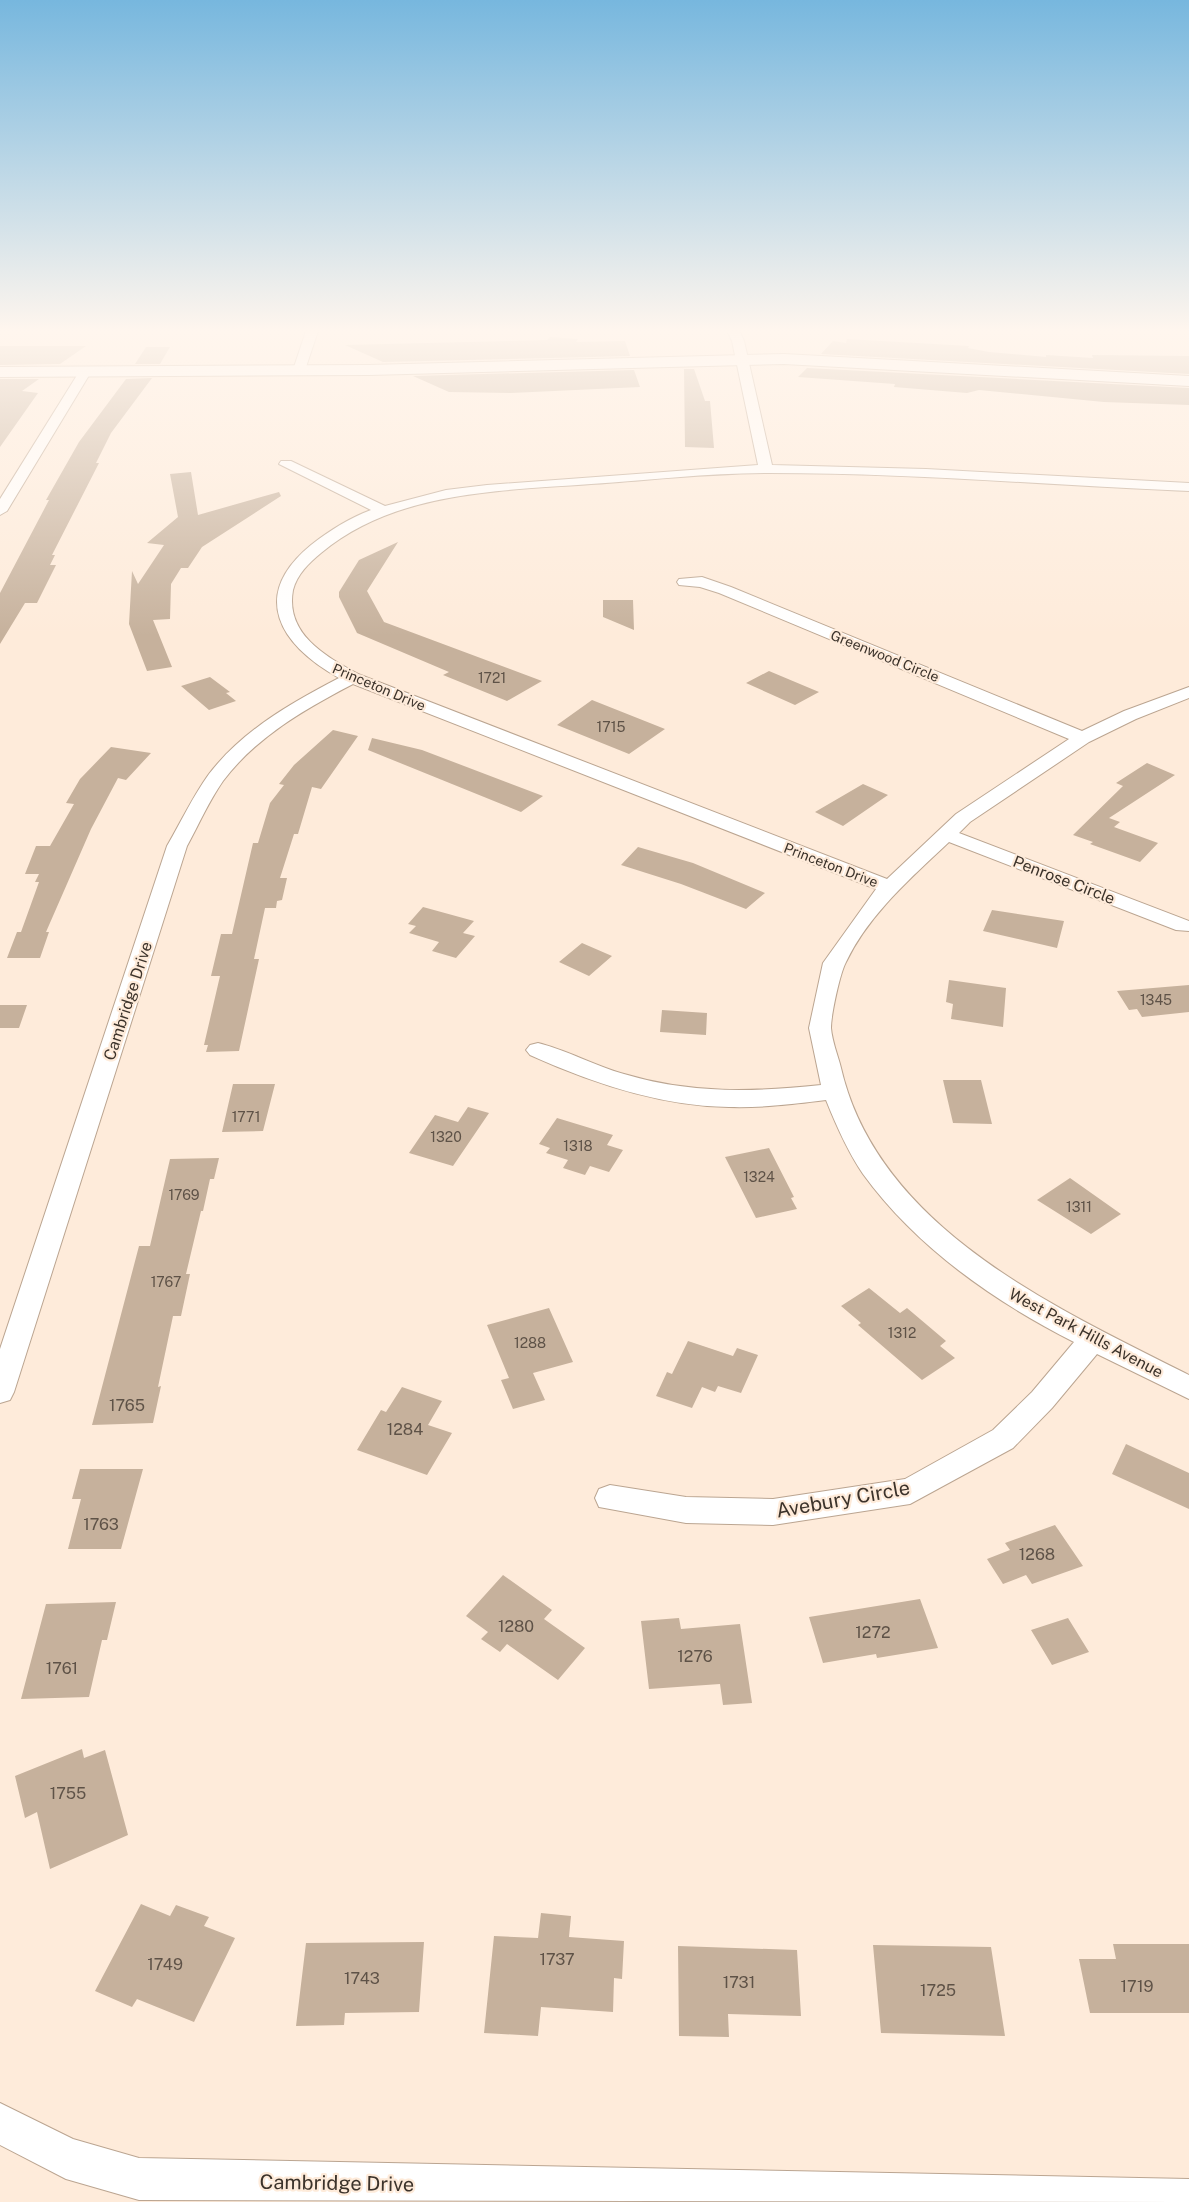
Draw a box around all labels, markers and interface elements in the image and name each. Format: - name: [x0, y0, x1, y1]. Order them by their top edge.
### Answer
- street label: Greenwood Circle: [828, 627, 942, 685]
- street label: Princeton Drive: [330, 660, 428, 714]
- house number: 1721: [478, 670, 506, 686]
- house number: 1715: [596, 719, 626, 735]
- street label: Princeton Drive: [782, 840, 880, 890]
- street label: Penrose Circle: [1010, 852, 1118, 908]
- street label: Cambridge Drive: [100, 939, 156, 1063]
- house number: 1345: [1140, 992, 1172, 1008]
- house number: 1771: [232, 1109, 260, 1125]
- house number: 1320: [430, 1129, 462, 1145]
- house number: 1318: [563, 1138, 593, 1154]
- house number: 1324: [743, 1169, 775, 1185]
- house number: 1769: [168, 1187, 200, 1203]
- house number: 1311: [1066, 1199, 1092, 1215]
- house number: 1767: [151, 1274, 181, 1290]
- street label: West Park Hills Avenue: [1006, 1284, 1166, 1382]
- house number: 1312: [888, 1325, 916, 1341]
- house number: 1288: [514, 1335, 546, 1351]
- house number: 1765: [109, 1396, 145, 1415]
- house number: 1284: [387, 1420, 423, 1439]
- street label: Avebury Circle: [774, 1475, 912, 1523]
- house number: 1763: [83, 1515, 119, 1534]
- house number: 1268: [1019, 1545, 1055, 1564]
- house number: 1280: [498, 1617, 534, 1636]
- house number: 1272: [855, 1623, 891, 1642]
- house number: 1276: [677, 1647, 713, 1666]
- house number: 1761: [46, 1659, 78, 1678]
- house number: 1755: [50, 1784, 86, 1803]
- house number: 1737: [539, 1950, 575, 1969]
- house number: 1749: [147, 1955, 183, 1974]
- house number: 1743: [344, 1969, 380, 1988]
- house number: 1731: [723, 1973, 755, 1992]
- house number: 1719: [1121, 1977, 1153, 1996]
- house number: 1725: [920, 1981, 956, 2000]
- street label: Cambridge Drive: [259, 2170, 415, 2196]

